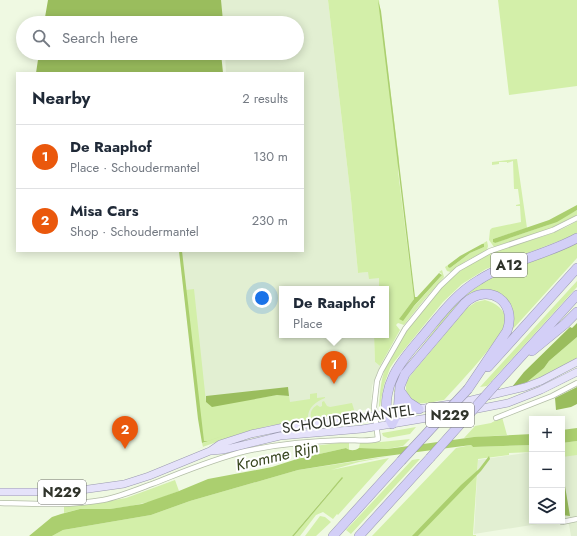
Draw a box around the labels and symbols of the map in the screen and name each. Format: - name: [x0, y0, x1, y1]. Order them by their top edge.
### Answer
- road number: A12: [491, 253, 527, 277]
- your location: [252, 288, 272, 308]
- pin: 1: [321, 351, 347, 384]
- street label: SCHOUDERMANTEL: [281, 399, 416, 439]
- road number: N229: [426, 403, 474, 427]
- pin: 2: [112, 416, 138, 449]
- water label: Kromme Rijn: [233, 435, 321, 477]
- road number: N229: [38, 480, 86, 504]

